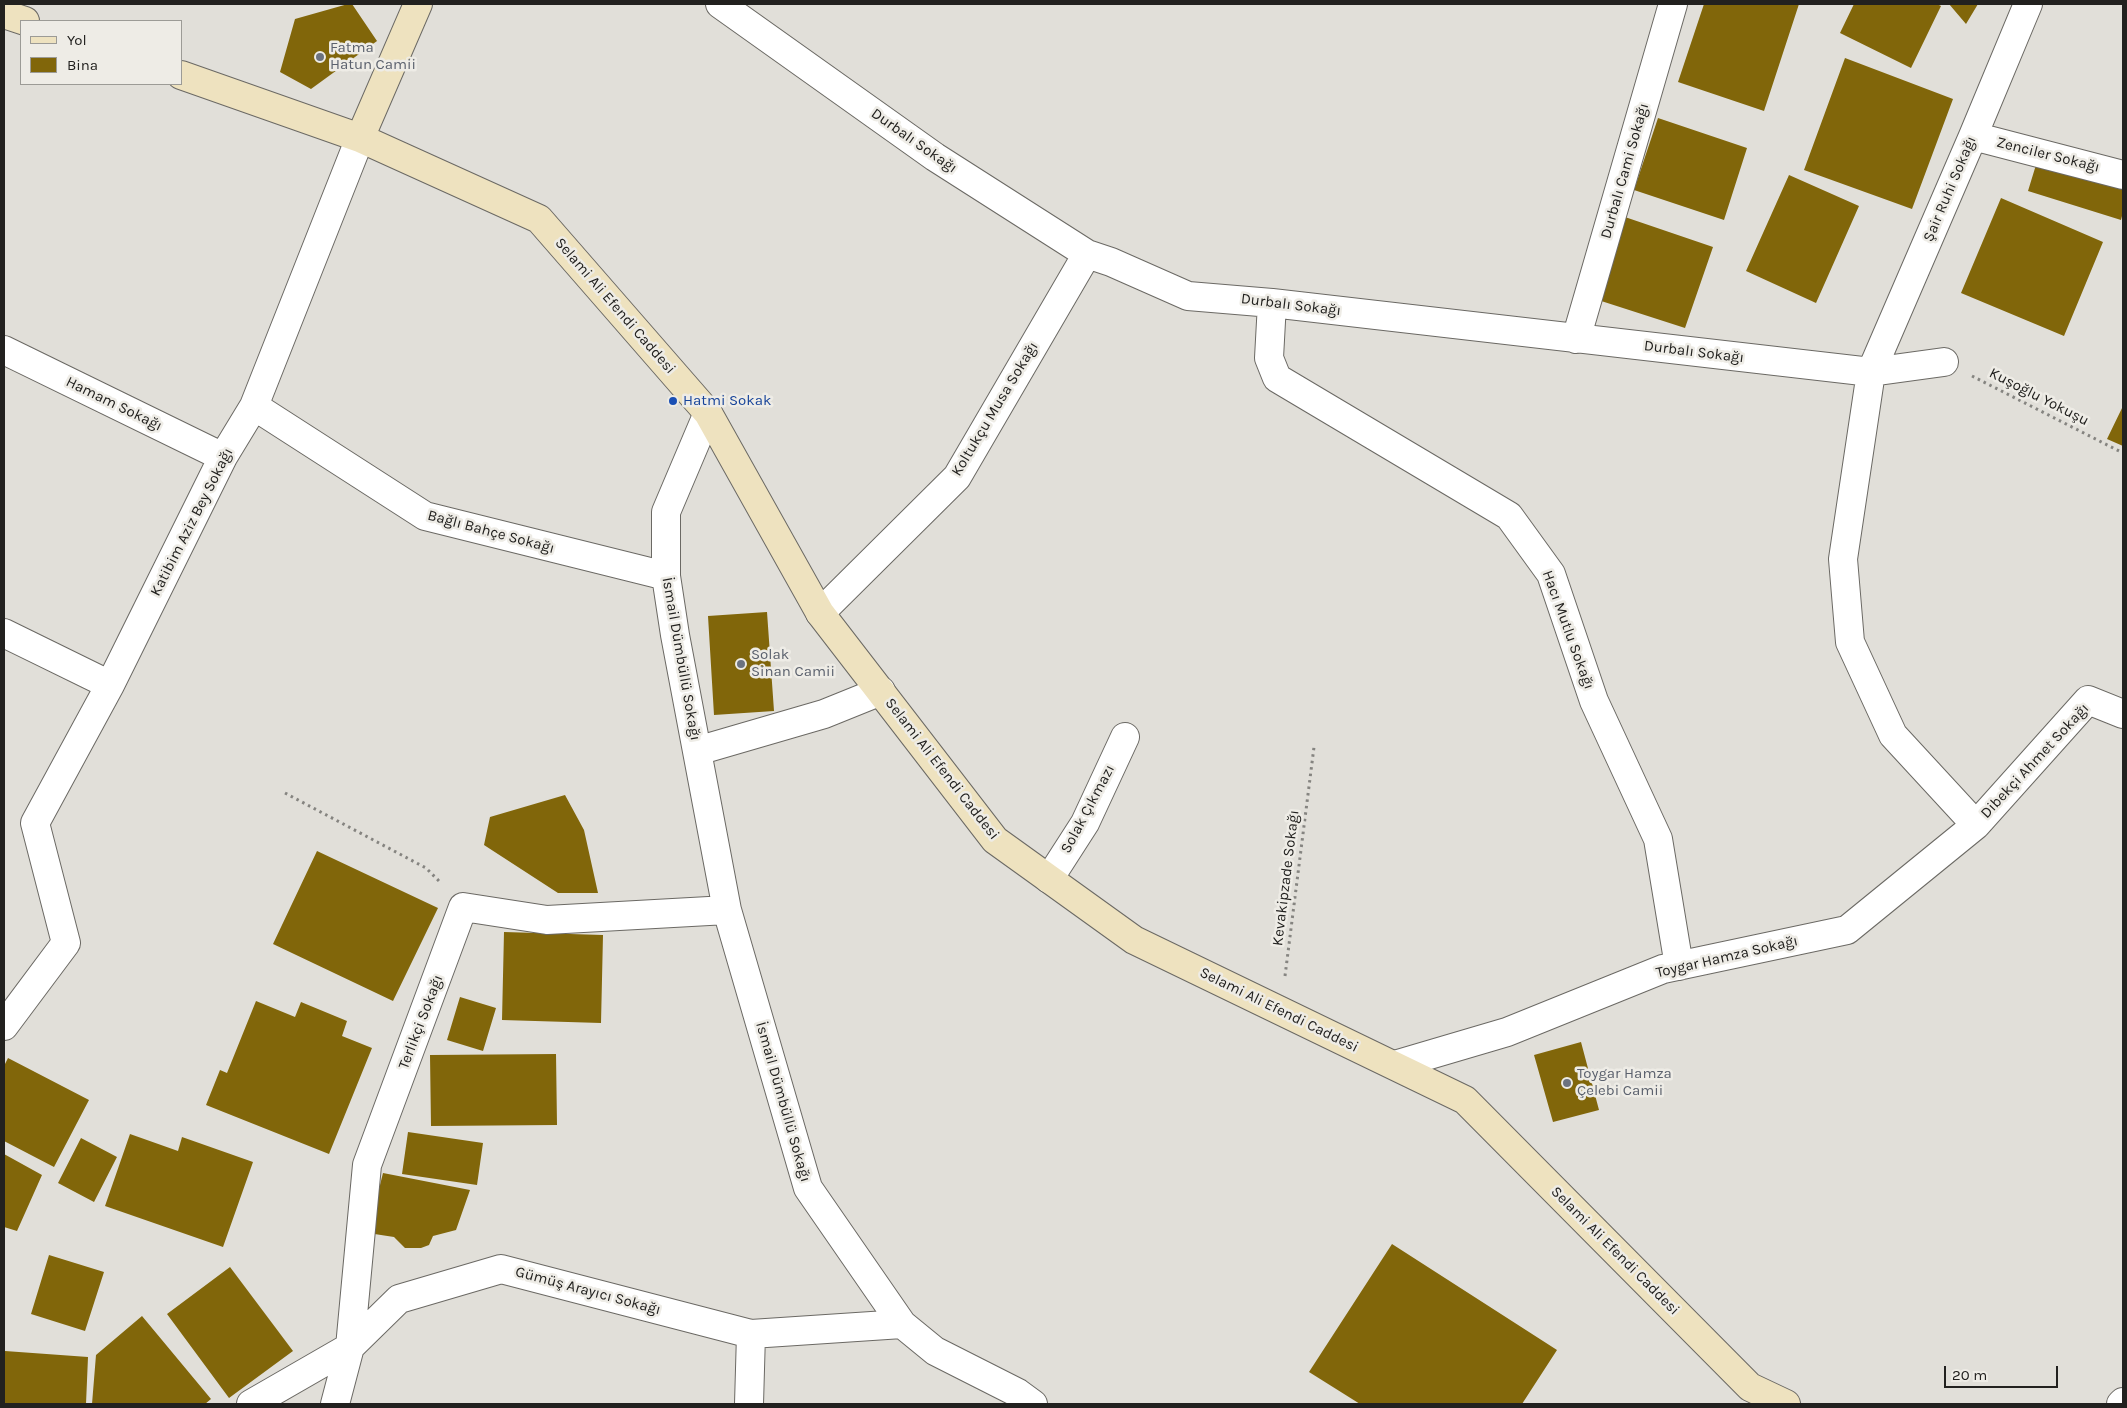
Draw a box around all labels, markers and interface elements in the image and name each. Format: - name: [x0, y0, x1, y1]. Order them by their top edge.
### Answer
- legend: [20, 20, 182, 85]
- text: Yol: [67, 31, 87, 49]
- place label: Fatma Hatun Camii: [330, 39, 416, 74]
- marker: Fatma Hatun Camii: [314, 51, 326, 63]
- text: Bina: [67, 56, 98, 74]
- street label: Durbalı Cami Sokağı: [1597, 101, 1653, 241]
- street label: Durbalı Sokağı: [868, 105, 960, 177]
- street label: Şair Ruhi Sokağı: [1920, 133, 1980, 245]
- street label: Zenciler Sokağı: [1995, 133, 2101, 177]
- street label: Selami Ali Efendi Caddesi: [551, 234, 679, 378]
- street label: Durbalı Sokağı: [1240, 290, 1342, 320]
- street label: Durbalı Sokağı: [1643, 337, 1745, 367]
- street label: Koltukçu Musa Sokağı: [948, 339, 1042, 479]
- street label: Kuşoğlu Yokuşu: [1986, 364, 2092, 430]
- street label: Hamam Sokağı: [63, 373, 165, 435]
- place label: Hatmi Sokak: [683, 392, 771, 410]
- marker: Hatmi Sokak: [667, 395, 679, 407]
- street label: Katibim Aziz Bey Sokağı: [147, 445, 237, 599]
- street label: Bağlı Bahçe Sokağı: [425, 506, 557, 558]
- street label: Hacı Mutlu Sokağı: [1538, 568, 1598, 692]
- street label: İsmail Dümbüllü Sokağı: [658, 576, 704, 742]
- place label: Solak Sinan Camii: [751, 646, 835, 681]
- marker: Solak Sinan Camii: [735, 658, 747, 670]
- street label: Selami Ali Efendi Caddesi: [881, 695, 1003, 843]
- street label: Dibekçi Ahmet Sokağı: [1977, 700, 2093, 822]
- street label: Solak Çıkmazı: [1057, 762, 1119, 856]
- street label: Kevakipzade Sokağı: [1269, 809, 1303, 947]
- street label: Toygar Hamza Sokağı: [1654, 932, 1800, 982]
- street label: Selami Ali Efendi Caddesi: [1197, 964, 1361, 1056]
- street label: Terlikçi Sokağı: [395, 972, 447, 1072]
- street label: İsmail Dümbüllü Sokağı: [752, 1020, 814, 1184]
- place label: Toygar Hamza Çelebi Camii: [1577, 1065, 1672, 1100]
- marker: Toygar Hamza Çelebi Camii: [1561, 1077, 1573, 1089]
- street label: Selami Ali Efendi Caddesi: [1547, 1183, 1683, 1319]
- street label: Gümüş Arayıcı Sokağı: [513, 1263, 663, 1319]
- scale bar: [1947, 1356, 2061, 1388]
- text: 20 m: [1952, 1366, 1987, 1384]

